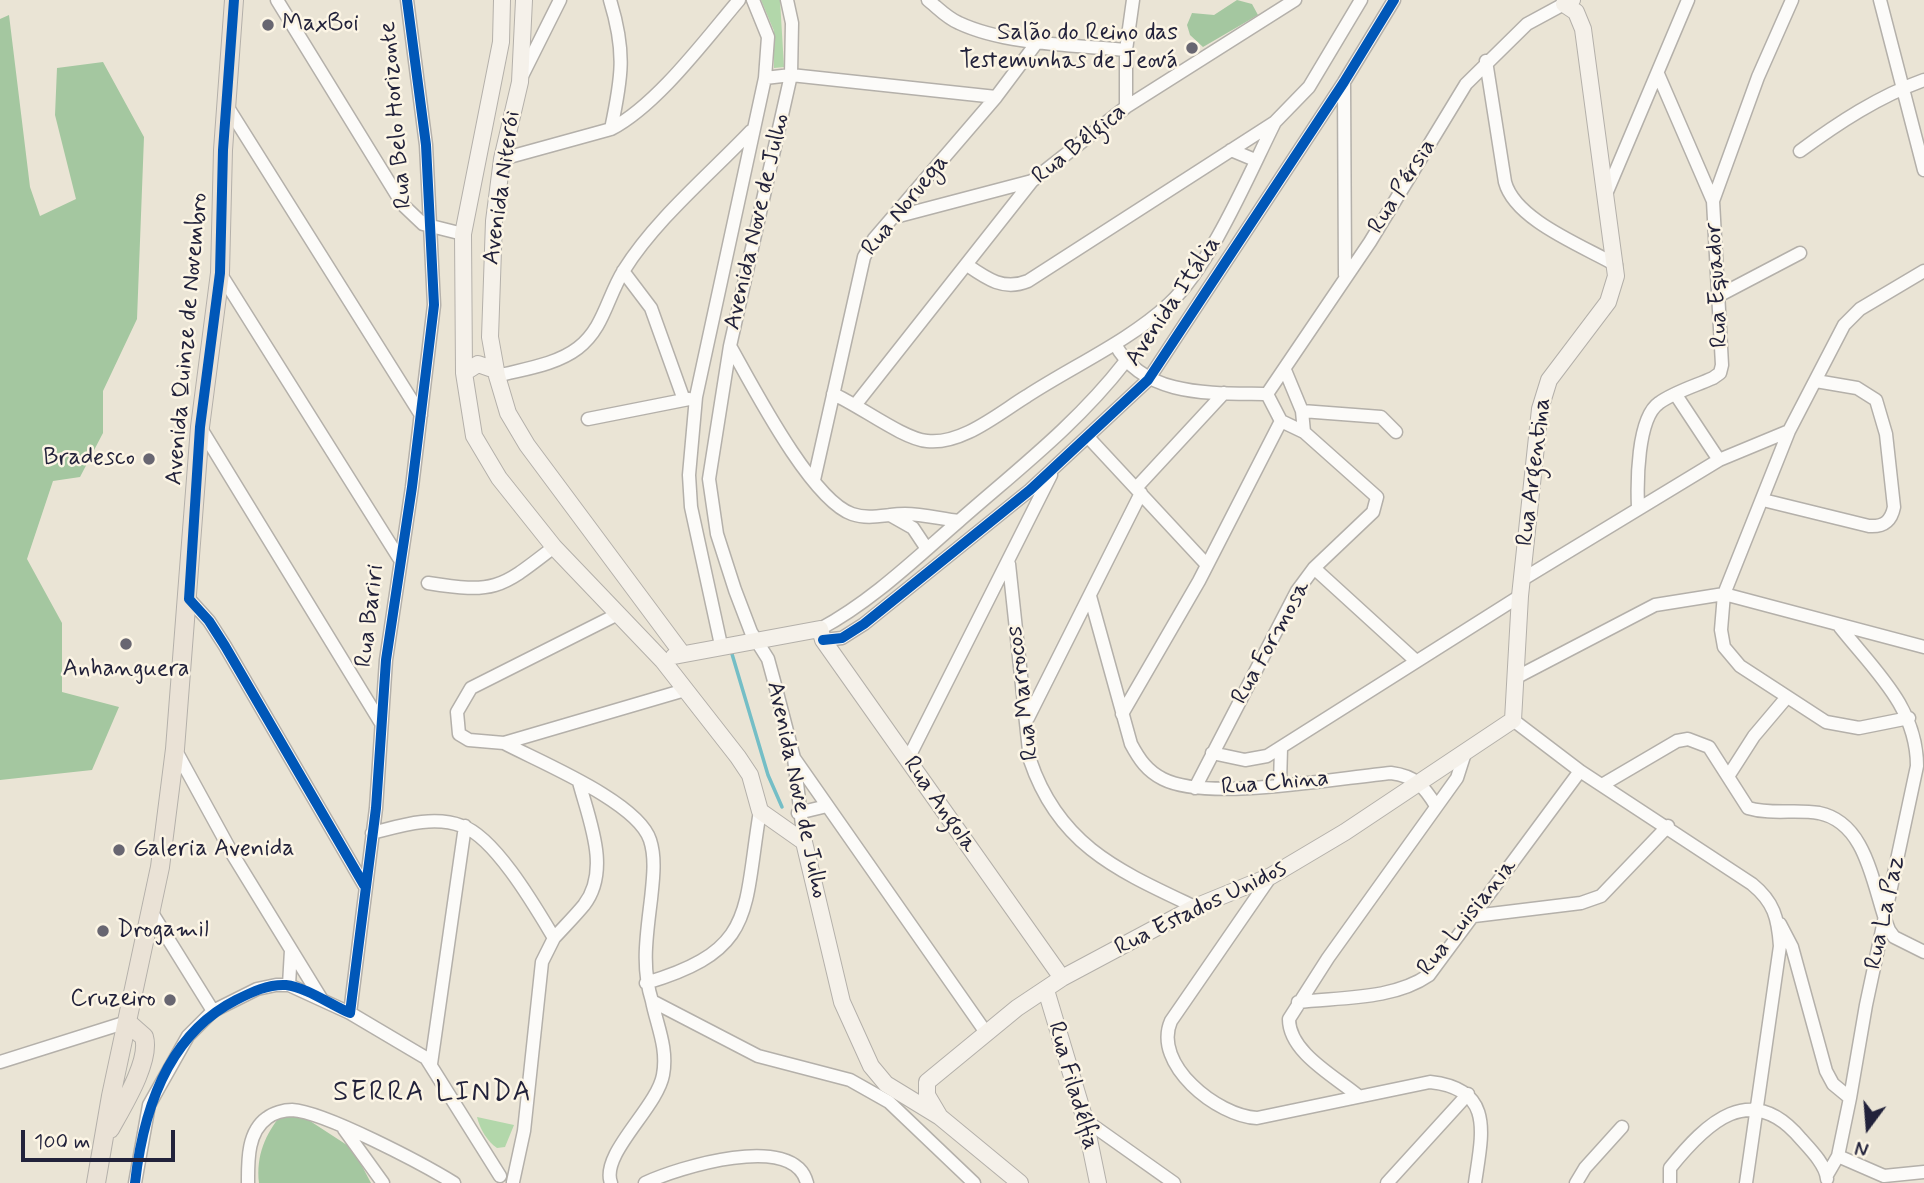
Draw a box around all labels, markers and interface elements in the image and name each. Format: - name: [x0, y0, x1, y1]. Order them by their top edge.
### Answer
- place label: MaxBoi: [282, 11, 359, 39]
- marker: MaxBoi: [260, 17, 276, 33]
- street label: Rua Belo Horizonte: [374, 20, 420, 210]
- place label: Salão do Reino das Testemunhas de Jeová: [959, 20, 1178, 76]
- marker: Salão do Reino das Testemunhas de Jeová: [1184, 40, 1200, 56]
- street label: Rua Bélgica: [1027, 98, 1133, 192]
- street label: Avenida Niterói: [478, 109, 528, 267]
- street label: Avenida Nove de Julho: [719, 111, 797, 333]
- street label: Rua Pérsia: [1363, 134, 1443, 240]
- street label: Rua Noruega: [856, 149, 956, 263]
- street label: Avenida Quinze de Novembro: [161, 191, 215, 487]
- street label: Rua Equador: [1700, 221, 1736, 349]
- street label: Avenida Itália: [1120, 231, 1228, 373]
- street label: Rua Argentina: [1512, 396, 1558, 548]
- place label: Bradesco: [43, 445, 135, 473]
- marker: Bradesco: [141, 451, 157, 467]
- street label: Rua Bariri: [350, 563, 392, 669]
- street label: Rua Formosa: [1226, 576, 1318, 710]
- street label: Rua Marrocos: [1001, 624, 1047, 762]
- marker: Anhanguera: [118, 636, 134, 652]
- place label: Anhanguera: [62, 656, 190, 684]
- street label: Avenida Nove de Julho: [759, 679, 833, 901]
- street label: Rua Angola: [895, 751, 983, 859]
- street label: Rua China: [1220, 765, 1330, 803]
- place label: Galeria Avenida: [133, 836, 295, 864]
- marker: Galeria Avenida: [111, 842, 127, 858]
- street label: Rua Luisiania: [1412, 854, 1524, 982]
- street label: Rua La Paz: [1860, 854, 1912, 972]
- street label: Rua Estados Unidos: [1110, 855, 1292, 963]
- place label: Drogamil: [117, 917, 209, 945]
- marker: Drogamil: [95, 923, 111, 939]
- place label: Cruzeiro: [70, 986, 156, 1014]
- marker: Cruzeiro: [162, 992, 178, 1008]
- street label: Rua Filadélfia: [1040, 1019, 1104, 1153]
- district label: SERRA LINDA: [333, 1077, 533, 1111]
- north arrow: [1833, 1092, 1903, 1162]
- scale bar: [24, 1116, 178, 1160]
- text: 100 m: [34, 1128, 90, 1156]
- text: N: [1853, 1134, 1872, 1161]

